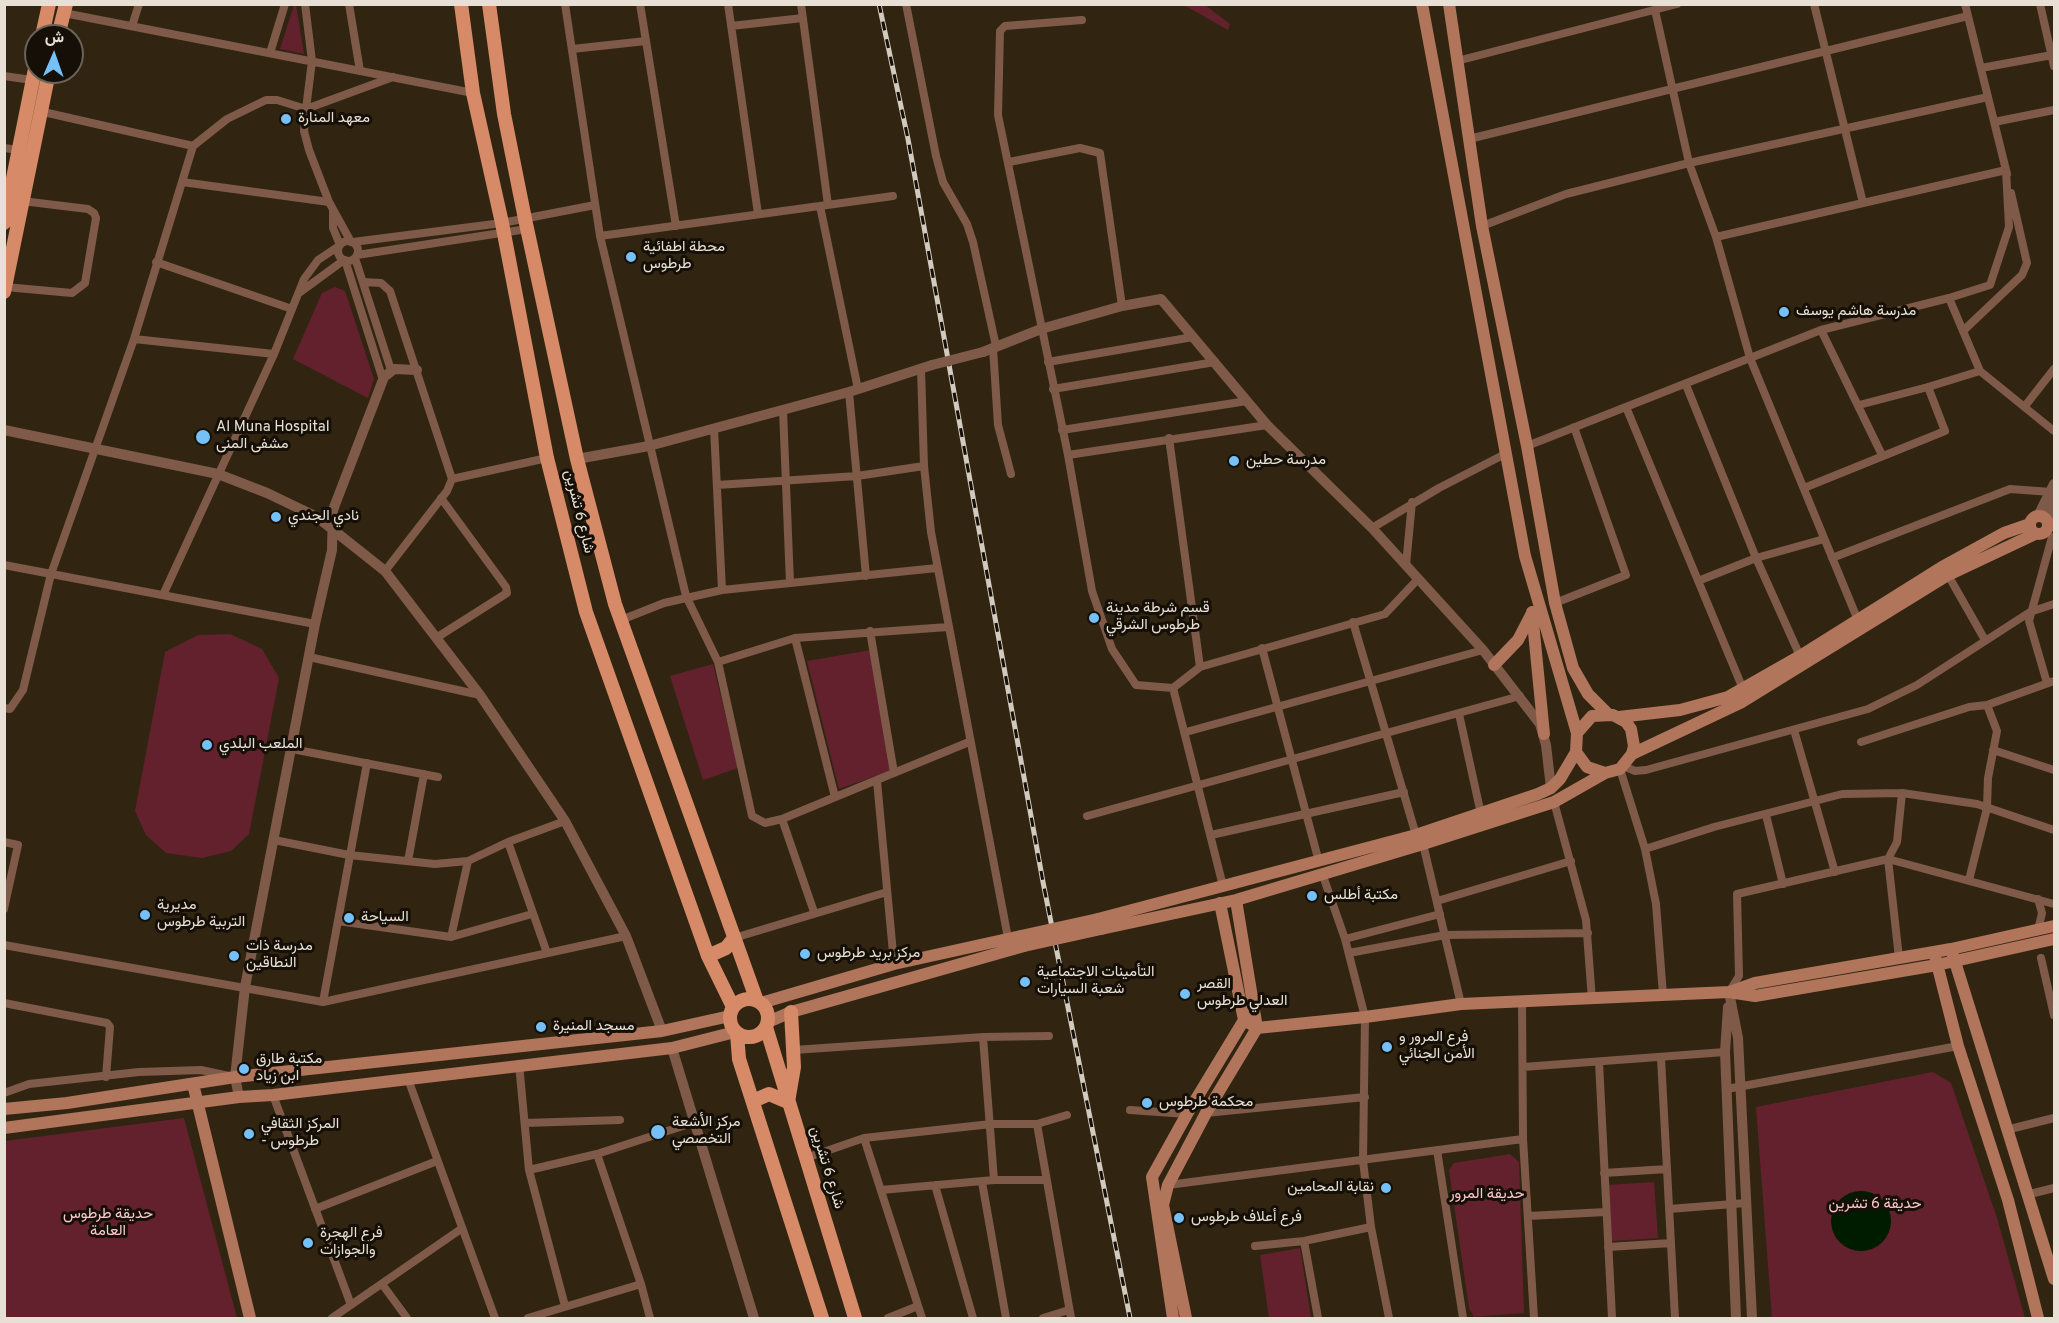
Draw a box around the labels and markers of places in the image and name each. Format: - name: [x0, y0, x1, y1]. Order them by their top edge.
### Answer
- place label: معهد المنارة: [298, 110, 370, 128]
- marker: معهد المنارة: [279, 112, 293, 126]
- place label: محطة اطفائية طرطوس: [643, 239, 725, 274]
- marker: محطة اطفائية طرطوس: [624, 250, 638, 264]
- place label: مدرسة هاشم يوسف: [1796, 303, 1916, 321]
- marker: مدرسة هاشم يوسف: [1777, 305, 1791, 319]
- place label: Al Muna Hospital مشفى المنى: [216, 419, 330, 454]
- marker: Al Muna Hospital مشفى المنى: [194, 428, 212, 446]
- place label: مدرسة حطين: [1246, 452, 1326, 470]
- marker: مدرسة حطين: [1227, 454, 1241, 468]
- place label: نادي الجندي: [288, 508, 359, 526]
- marker: نادي الجندي: [269, 510, 283, 524]
- place label: قسم شرطة مدينة طرطوس الشرقي: [1106, 600, 1210, 635]
- marker: قسم شرطة مدينة طرطوس الشرقي: [1087, 611, 1101, 625]
- place label: الملعب البلدي: [219, 736, 303, 754]
- marker: الملعب البلدي: [200, 738, 214, 752]
- place label: مكتبة أطلس: [1324, 887, 1398, 905]
- marker: مكتبة أطلس: [1305, 889, 1319, 903]
- place label: مديرية التربية طرطوس: [157, 897, 245, 932]
- marker: مديرية التربية طرطوس: [138, 908, 152, 922]
- place label: السياحة: [361, 909, 409, 927]
- marker: السياحة: [342, 911, 356, 925]
- place label: مدرسة ذات النطاقين: [246, 938, 313, 973]
- place label: مركز بريد طرطوس: [817, 945, 920, 963]
- marker: مركز بريد طرطوس: [798, 947, 812, 961]
- marker: مدرسة ذات النطاقين: [227, 949, 241, 963]
- place label: التأمينات الاجتماعية شعبة السيارات: [1037, 964, 1155, 999]
- marker: التأمينات الاجتماعية شعبة السيارات: [1018, 975, 1032, 989]
- place label: القصر العدلي طرطوس: [1197, 976, 1288, 1011]
- marker: القصر العدلي طرطوس: [1178, 987, 1192, 1001]
- place label: مسجد المنيرة: [553, 1018, 634, 1036]
- marker: مسجد المنيرة: [534, 1020, 548, 1034]
- place label: فرع المرور و الأمن الجنائي: [1399, 1029, 1475, 1064]
- marker: فرع المرور و الأمن الجنائي: [1380, 1040, 1394, 1054]
- place label: مكتبة طارق ابن زياد: [256, 1051, 322, 1086]
- marker: مكتبة طارق ابن زياد: [237, 1062, 251, 1076]
- place label: محكمة طرطوس: [1159, 1094, 1253, 1112]
- marker: محكمة طرطوس: [1140, 1096, 1154, 1110]
- place label: مركز الأشعة التخصصي: [672, 1114, 741, 1149]
- place label: المركز الثقافي - طرطوس: [261, 1116, 339, 1151]
- marker: مركز الأشعة التخصصي: [649, 1123, 667, 1141]
- marker: المركز الثقافي - طرطوس: [242, 1127, 256, 1141]
- place label: نقابة المحامين: [1287, 1179, 1374, 1197]
- marker: نقابة المحامين: [1379, 1181, 1393, 1195]
- place label: فرع أعلاف طرطوس: [1191, 1209, 1302, 1227]
- marker: فرع أعلاف طرطوس: [1172, 1211, 1186, 1225]
- place label: فرع الهجرة والجوازات: [320, 1225, 383, 1260]
- marker: فرع الهجرة والجوازات: [301, 1236, 315, 1250]

